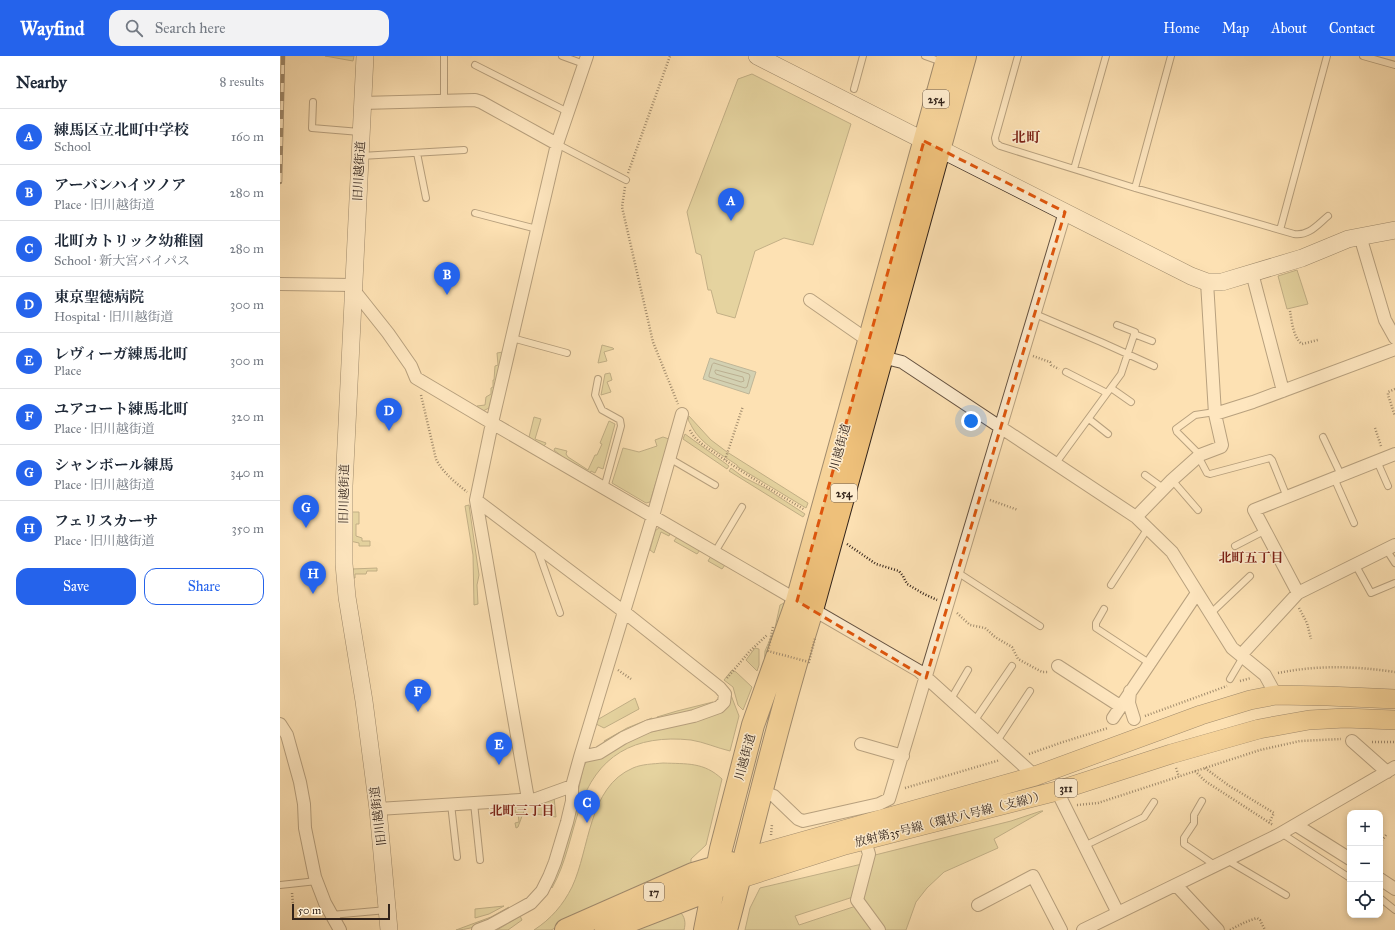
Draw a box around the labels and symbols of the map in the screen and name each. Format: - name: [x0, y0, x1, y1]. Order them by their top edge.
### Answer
- road number: 254: [923, 90, 949, 108]
- district label: 北町: [1012, 129, 1041, 146]
- street label: 旧川越街道: [350, 141, 368, 201]
- pin: A: [718, 188, 744, 221]
- pin: B: [434, 262, 460, 295]
- pin: D: [376, 398, 402, 431]
- your location: [961, 411, 981, 431]
- street label: 川越街道: [827, 422, 853, 472]
- street label: 旧川越街道: [336, 464, 352, 524]
- road number: 254: [831, 484, 857, 502]
- pin: G: [293, 495, 319, 528]
- district label: 北町五丁目: [1218, 550, 1284, 566]
- pin: H: [300, 561, 326, 594]
- pin: F: [405, 679, 431, 712]
- pin: E: [486, 732, 512, 765]
- street label: 川越街道: [732, 732, 758, 782]
- road number: 311: [1055, 779, 1077, 797]
- street label: 旧川越街道: [367, 785, 389, 847]
- street label: 放射第35号線（環状八号線（支線））: [853, 788, 1047, 850]
- pin: C: [574, 790, 600, 823]
- district label: 北町三丁目: [489, 803, 555, 819]
- road number: 17: [644, 883, 664, 901]
- scale bar: [292, 902, 390, 921]

